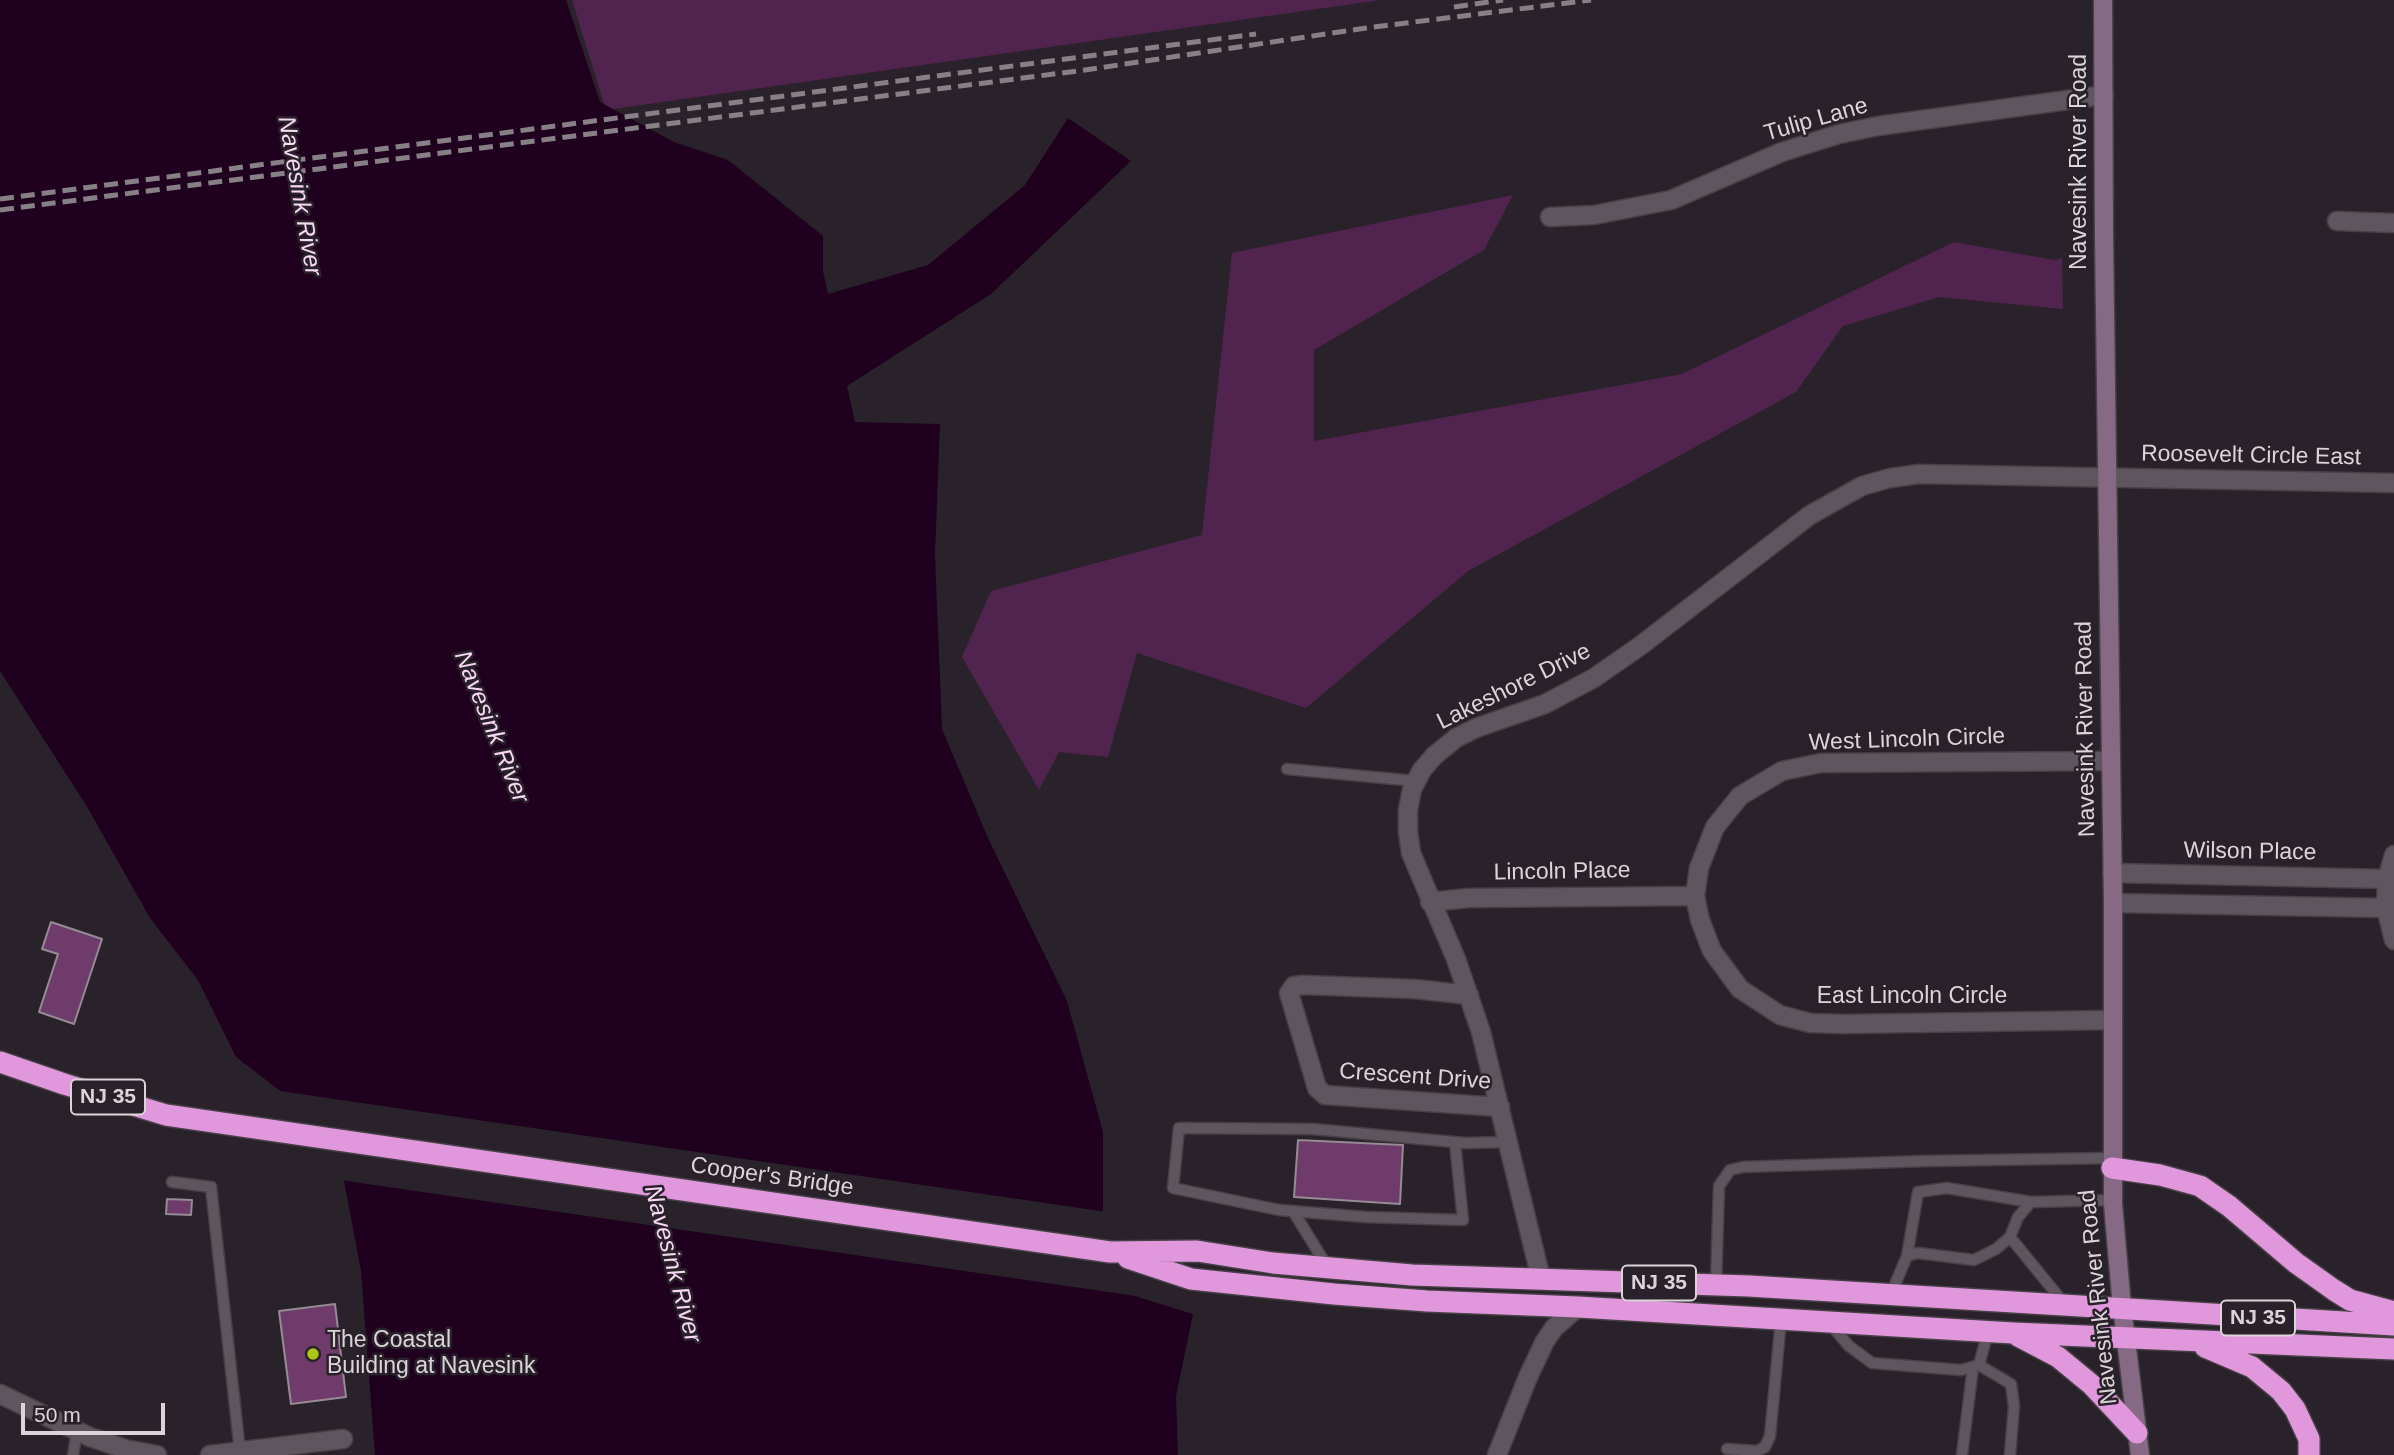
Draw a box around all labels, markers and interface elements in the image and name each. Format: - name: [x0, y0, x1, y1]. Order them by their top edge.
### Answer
- street label: Navesink River Road: [2066, 54, 2094, 270]
- street label: Tulip Lane: [1761, 92, 1871, 148]
- water label: Navesink River: [271, 114, 327, 278]
- street label: Roosevelt Circle East: [2141, 440, 2361, 472]
- street label: Navesink River Road: [2070, 621, 2102, 837]
- street label: Lakeshore Drive: [1433, 638, 1595, 736]
- water label: Navesink River: [447, 647, 535, 807]
- street label: West Lincoln Circle: [1808, 723, 2006, 757]
- street label: Wilson Place: [2183, 837, 2317, 867]
- street label: Lincoln Place: [1493, 857, 1631, 887]
- street label: East Lincoln Circle: [1817, 983, 2007, 1011]
- street label: Crescent Drive: [1338, 1058, 1492, 1096]
- road number: NJ 35: [71, 1080, 145, 1114]
- street label: Cooper's Bridge: [689, 1152, 855, 1202]
- water label: Navesink River: [637, 1182, 707, 1346]
- street label: Navesink River Road: [2074, 1188, 2124, 1406]
- road number: NJ 35: [1622, 1266, 1696, 1300]
- road number: NJ 35: [2221, 1300, 2295, 1336]
- place label: The Coastal Building at Navesink: [327, 1327, 535, 1381]
- marker: The Coastal Building at Navesink: [305, 1346, 321, 1362]
- scale bar: [24, 1388, 168, 1432]
- text: 50 m: [34, 1403, 81, 1426]

